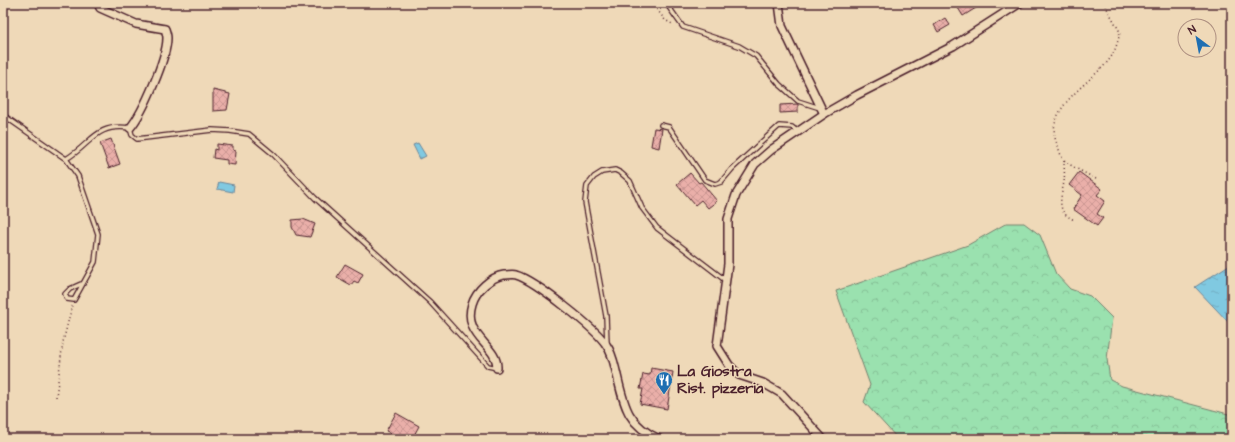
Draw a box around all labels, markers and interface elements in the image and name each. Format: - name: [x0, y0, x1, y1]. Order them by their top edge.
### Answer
- north arrow: [1177, 18, 1217, 58]
- text: N: [1185, 22, 1199, 38]
- place label: La Giostra Rist. pizzeria: [677, 361, 764, 399]
- restaurant icon: La Giostra Rist. pizzeria: [654, 370, 674, 395]

